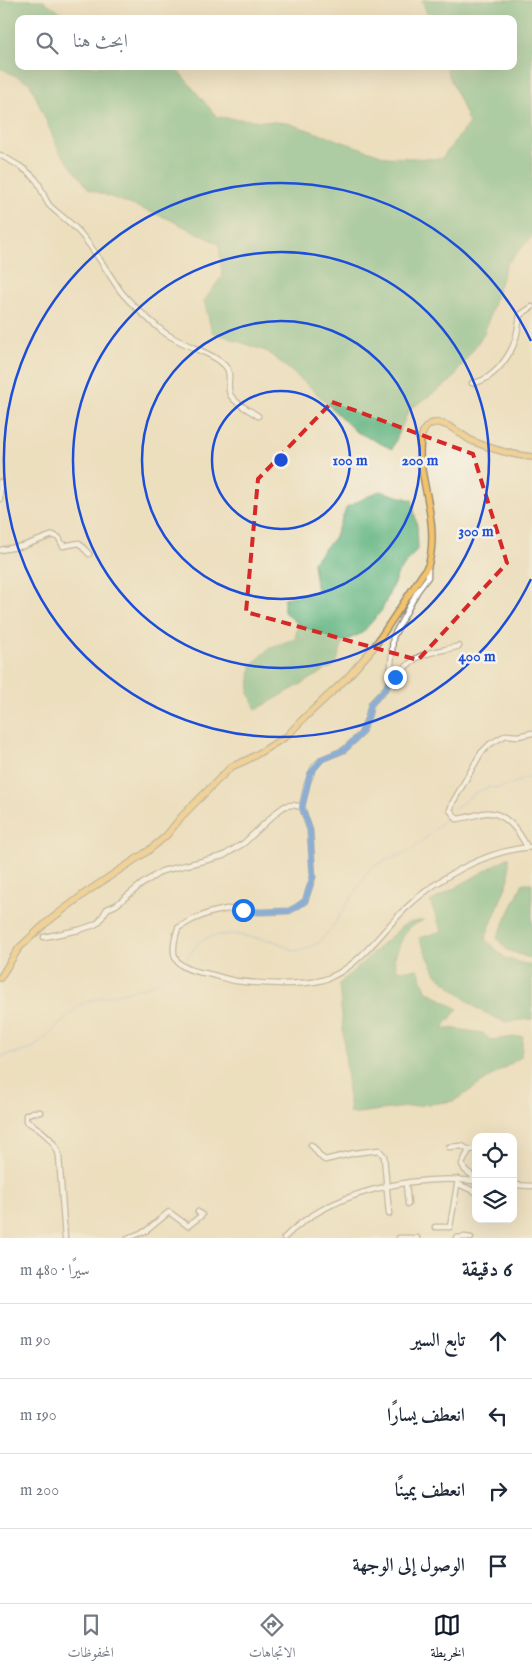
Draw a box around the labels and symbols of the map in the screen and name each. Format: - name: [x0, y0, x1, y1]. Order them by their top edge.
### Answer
- centre of rings: [272, 451, 290, 469]
- text: 100 m: [332, 451, 368, 470]
- text: 200 m: [402, 451, 439, 470]
- text: 300 m: [458, 522, 494, 541]
- text: 400 m: [459, 647, 496, 666]
- route end: [384, 666, 407, 689]
- route start: [232, 899, 255, 922]

